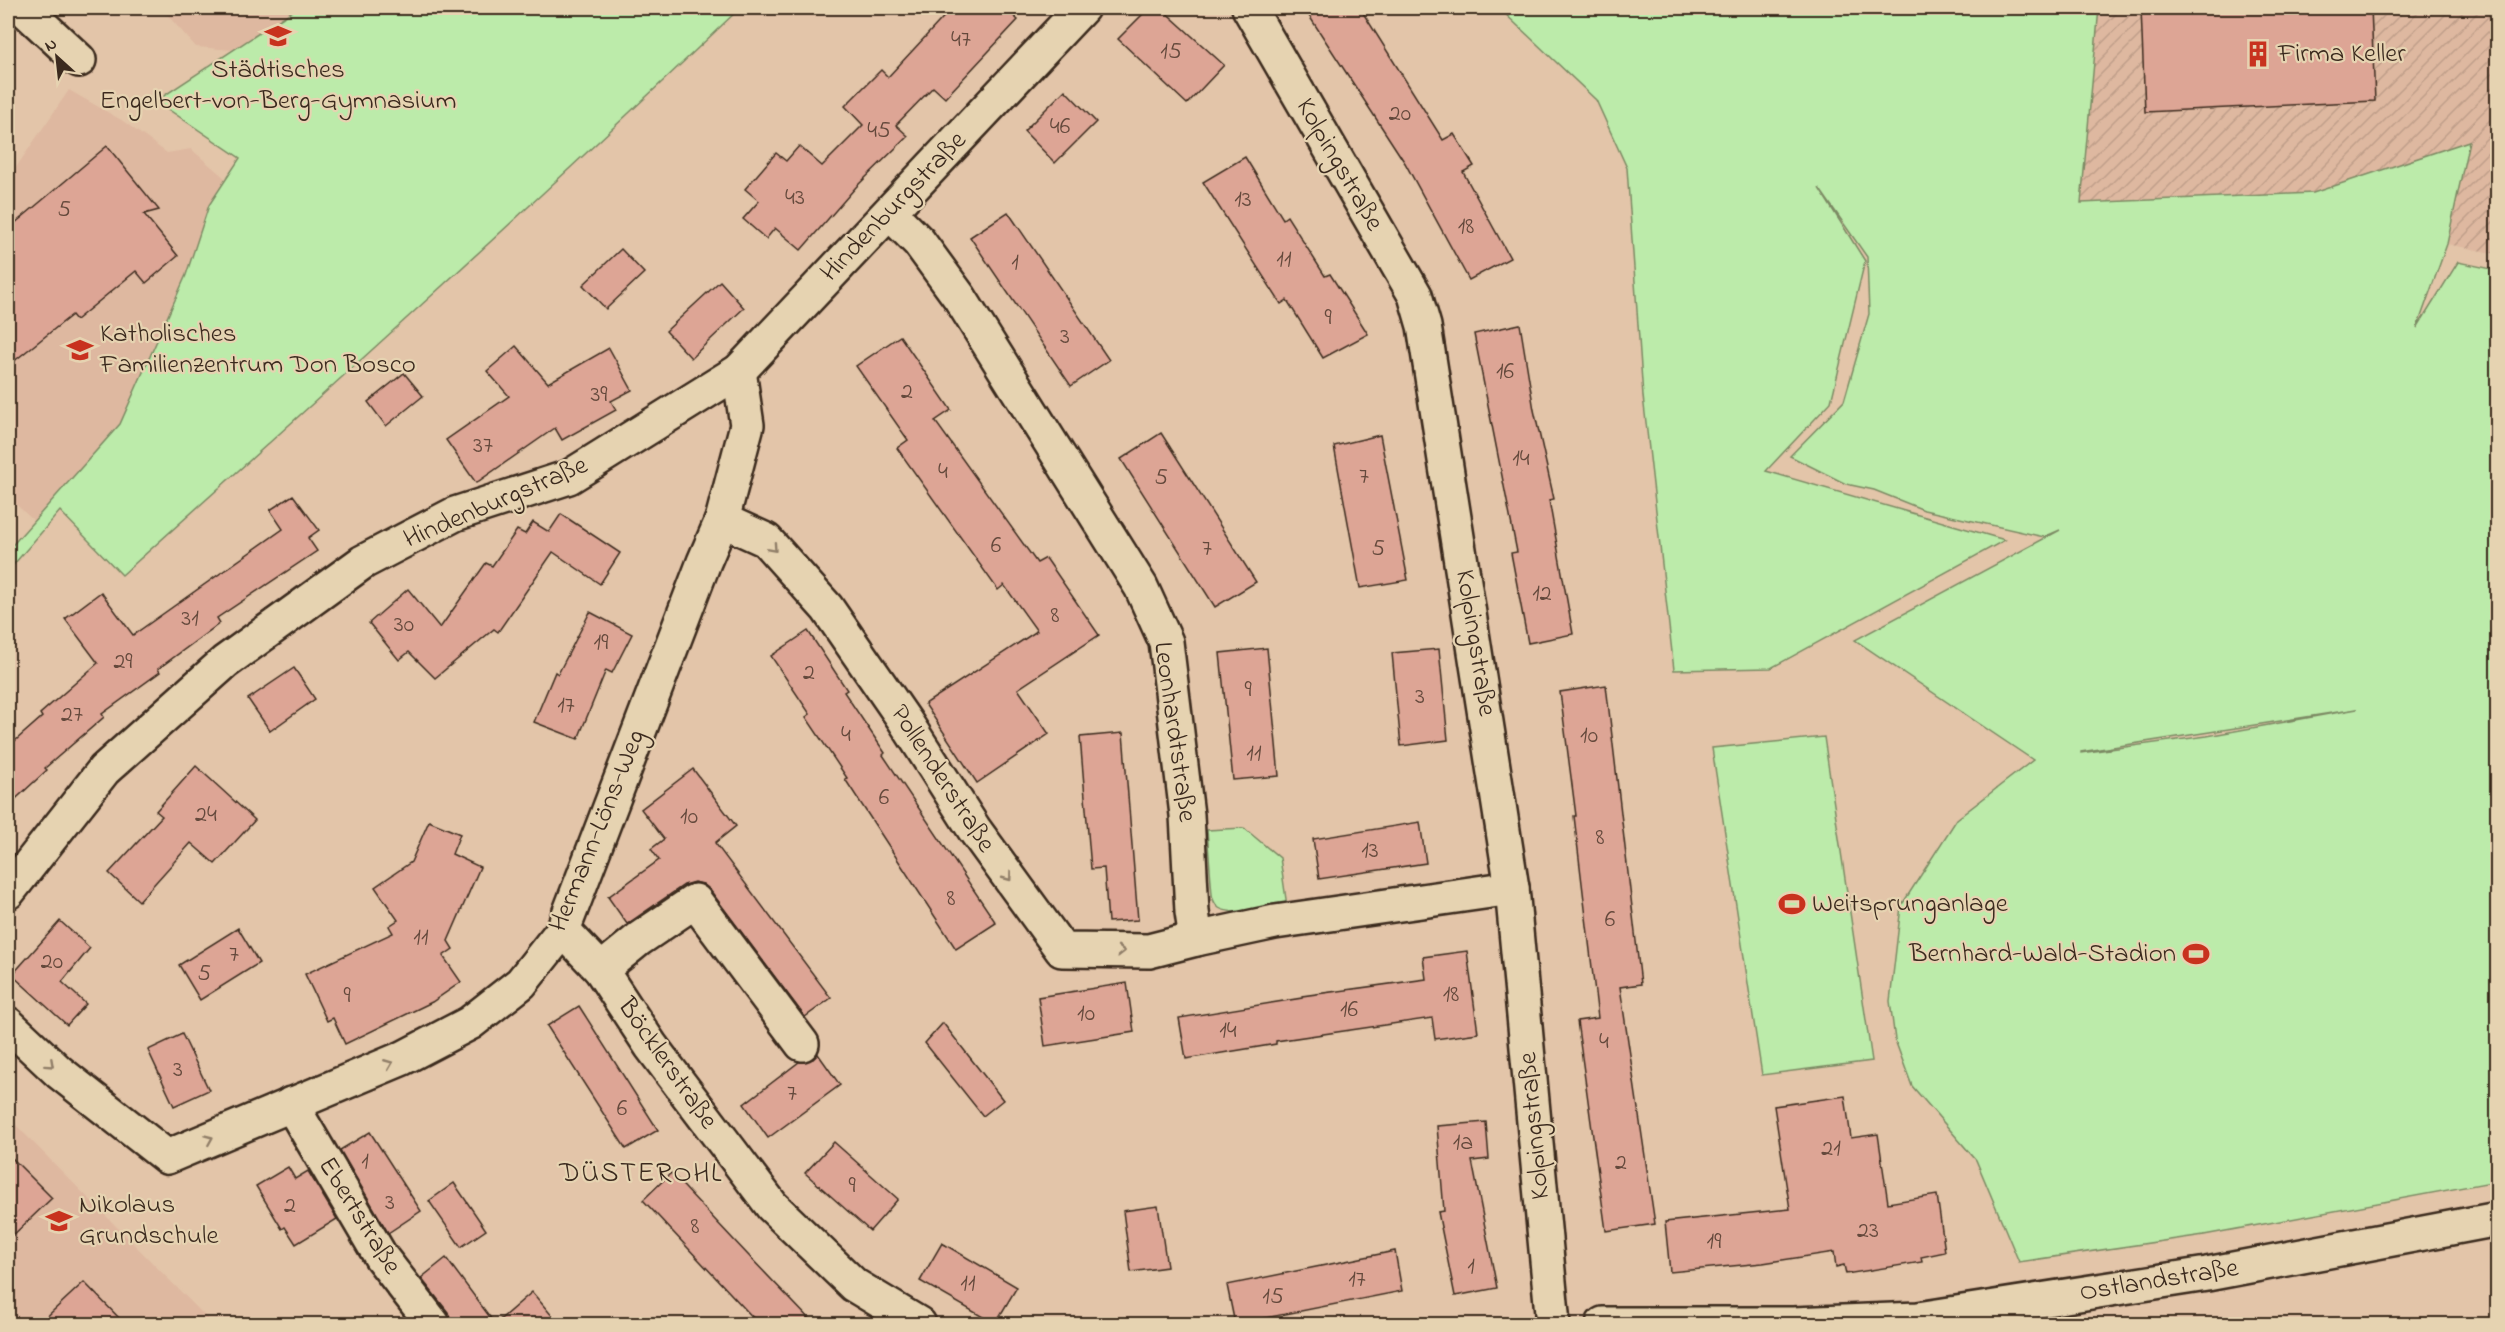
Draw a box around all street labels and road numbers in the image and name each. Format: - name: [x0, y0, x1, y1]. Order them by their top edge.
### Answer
- street label: Kolpingstraße: [1285, 91, 1393, 240]
- street label: Hindenburgstraße: [812, 122, 977, 291]
- street label: Hindenburgstraße: [398, 446, 595, 559]
- street label: Kolpingstraße: [1444, 567, 1506, 720]
- street label: Leonhardtstraße: [1142, 639, 1206, 825]
- street label: Pollenderstraße: [880, 697, 1005, 861]
- street label: Hermann-Löns-Weg: [540, 724, 656, 938]
- street label: Böcklerstraße: [607, 989, 727, 1139]
- street label: Kolpingstraße: [1509, 1050, 1561, 1201]
- street label: Ebertstraße: [307, 1150, 411, 1283]
- street label: Ostlandstraße: [2077, 1249, 2242, 1313]

